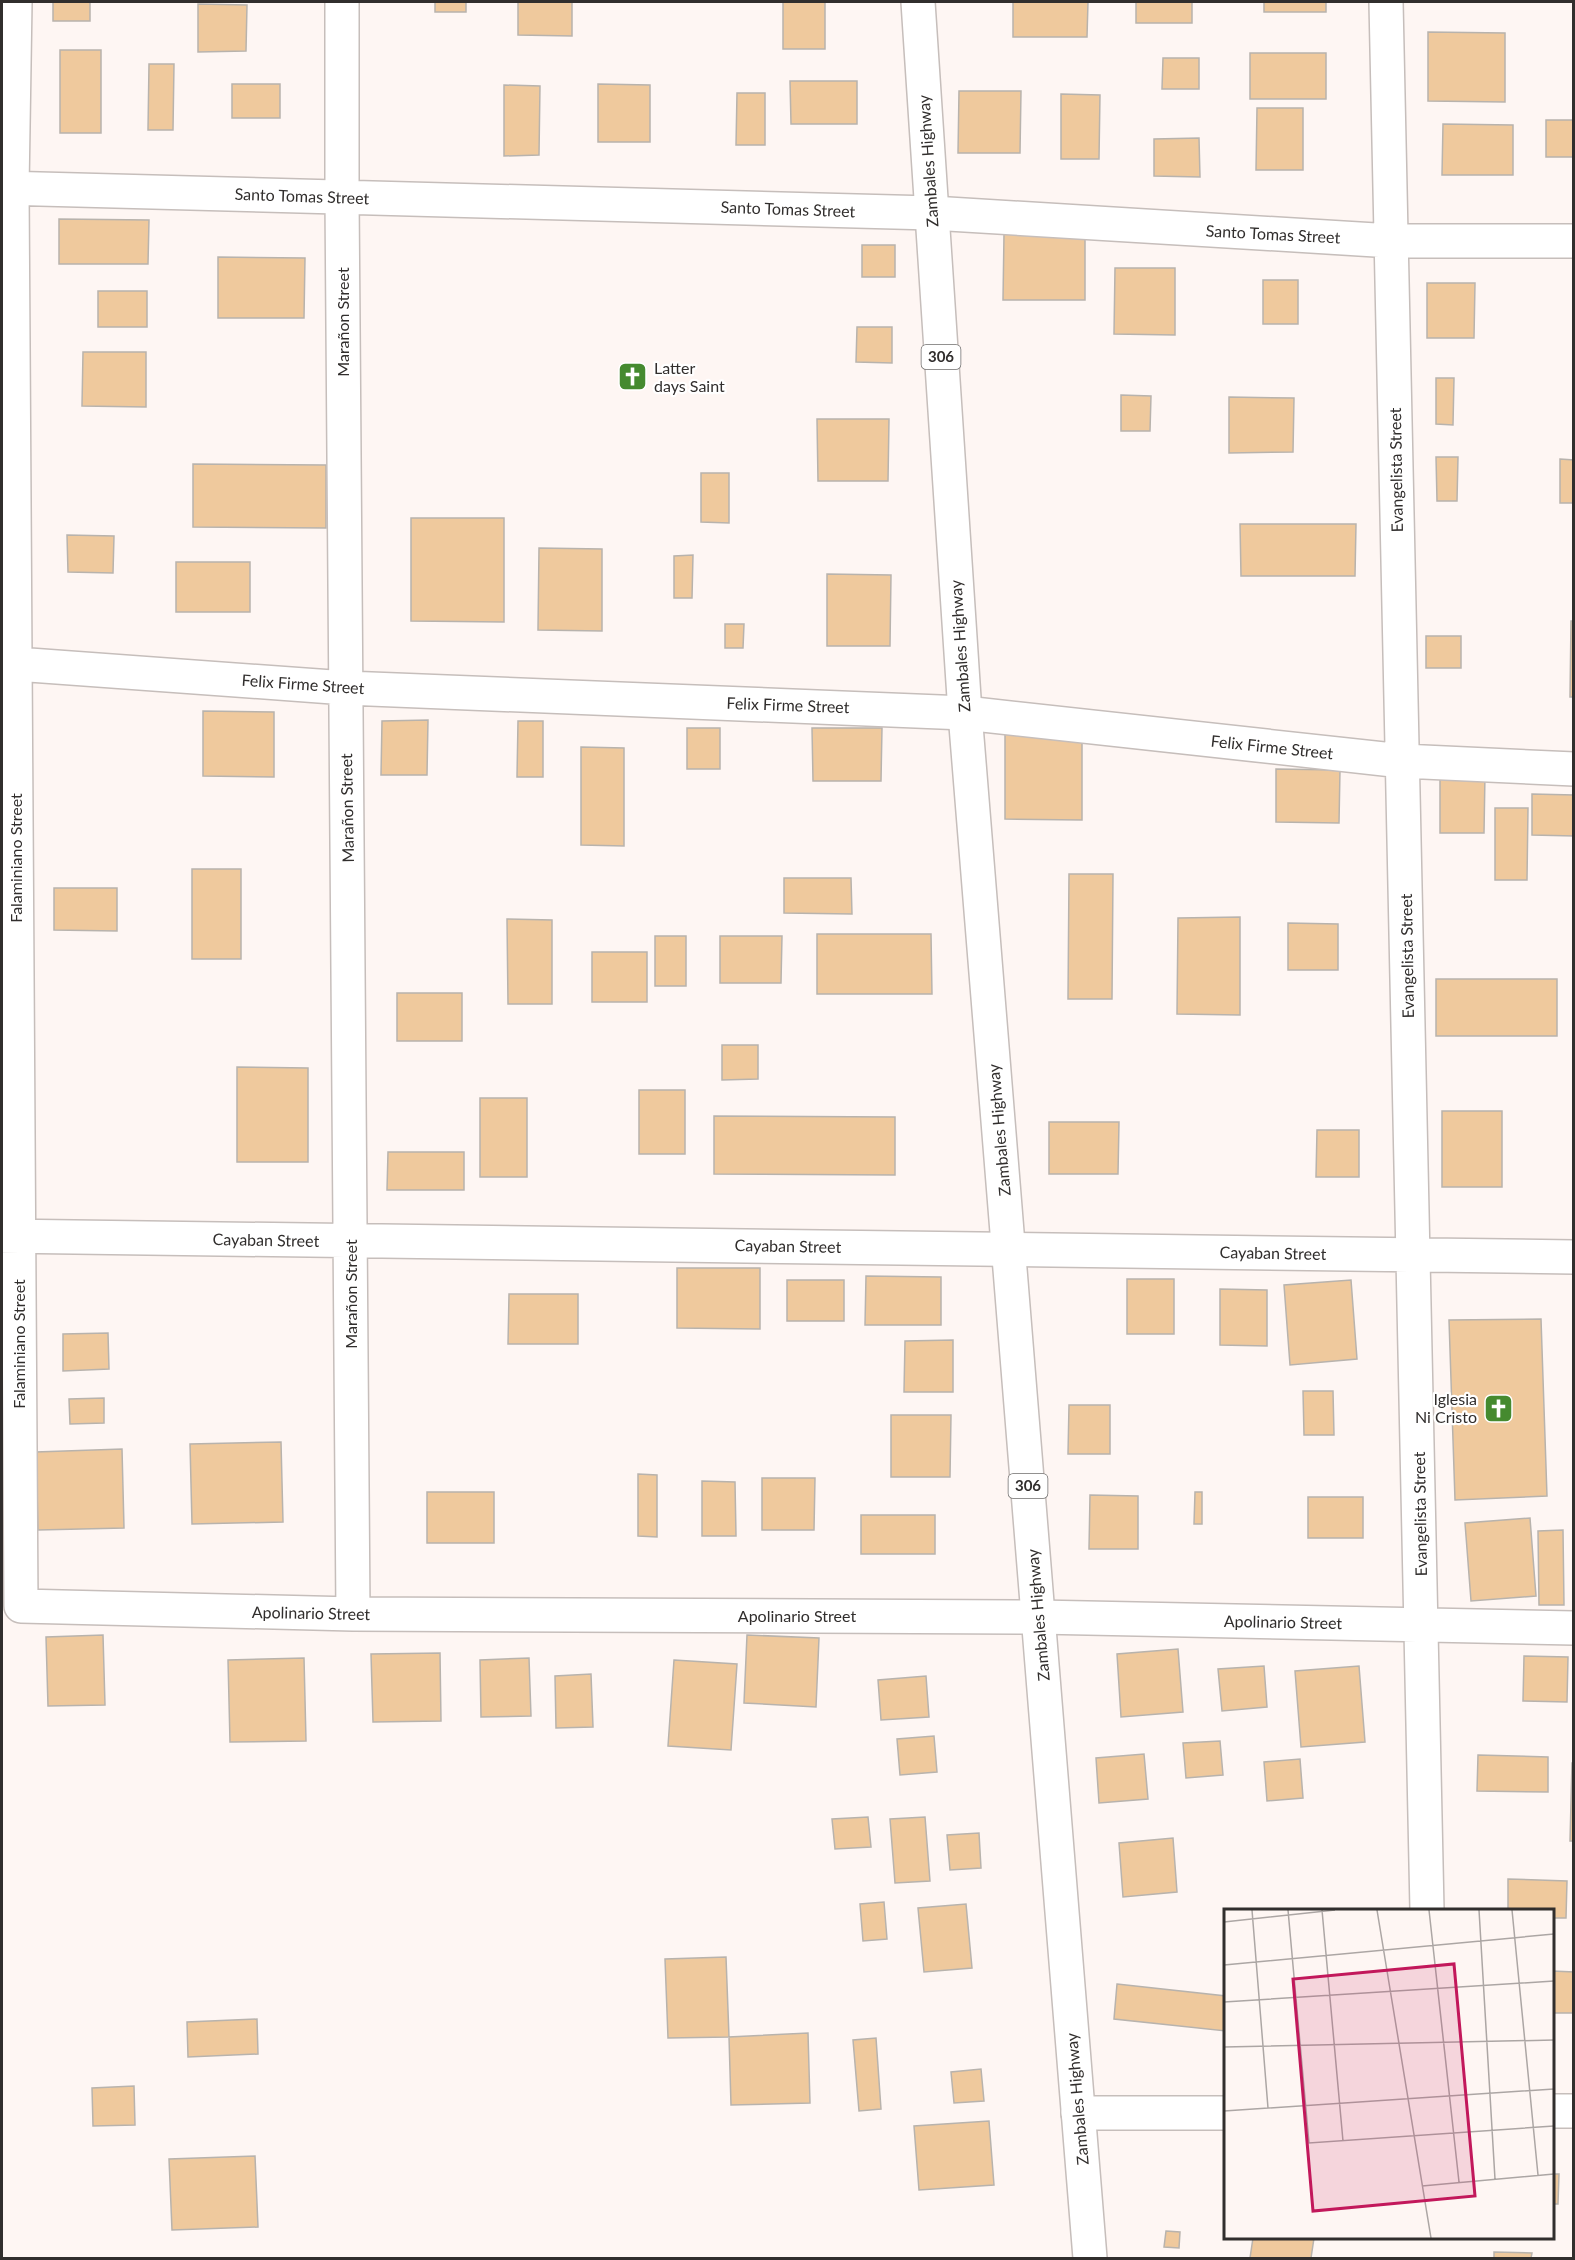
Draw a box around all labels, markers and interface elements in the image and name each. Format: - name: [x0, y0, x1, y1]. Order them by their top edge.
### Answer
- street label: Zambales Highway: [913, 94, 942, 228]
- street label: Santo Tomas Street: [234, 184, 370, 207]
- street label: Santo Tomas Street: [720, 197, 856, 220]
- street label: Santo Tomas Street: [1205, 220, 1341, 247]
- street label: Marañon Street: [333, 267, 352, 377]
- road number: 306: [922, 345, 960, 369]
- place label: Latter days Saint: [654, 358, 725, 395]
- church icon: Latter days Saint: [617, 361, 649, 393]
- street label: Evangelista Street: [1385, 407, 1406, 533]
- street label: Zambales Highway: [945, 579, 974, 713]
- street label: Felix Firme Street: [241, 670, 365, 697]
- street label: Felix Firme Street: [726, 693, 850, 716]
- street label: Felix Firme Street: [1210, 731, 1334, 762]
- street label: Marañon Street: [336, 753, 357, 863]
- street label: Falaminiano Street: [6, 793, 25, 923]
- street label: Evangelista Street: [1396, 893, 1417, 1019]
- street label: Zambales Highway: [983, 1062, 1014, 1197]
- street label: Cayaban Street: [213, 1229, 320, 1250]
- street label: Cayaban Street: [735, 1235, 842, 1256]
- street label: Marañon Street: [341, 1239, 360, 1349]
- street label: Cayaban Street: [1220, 1242, 1327, 1263]
- street label: Falaminiano Street: [9, 1279, 28, 1409]
- place label: Iglesia Ni Cristo: [1415, 1389, 1477, 1426]
- church icon: Iglesia Ni Cristo: [1482, 1392, 1514, 1424]
- street label: Evangelista Street: [1409, 1451, 1430, 1577]
- road number: 306: [1008, 1474, 1048, 1498]
- street label: Zambales Highway: [1022, 1547, 1053, 1682]
- street label: Apolinario Street: [252, 1602, 371, 1623]
- street label: Apolinario Street: [738, 1606, 856, 1625]
- street label: Apolinario Street: [1224, 1611, 1343, 1632]
- inset map: [1224, 1909, 1554, 2239]
- street label: Zambales Highway: [1061, 2031, 1092, 2166]

